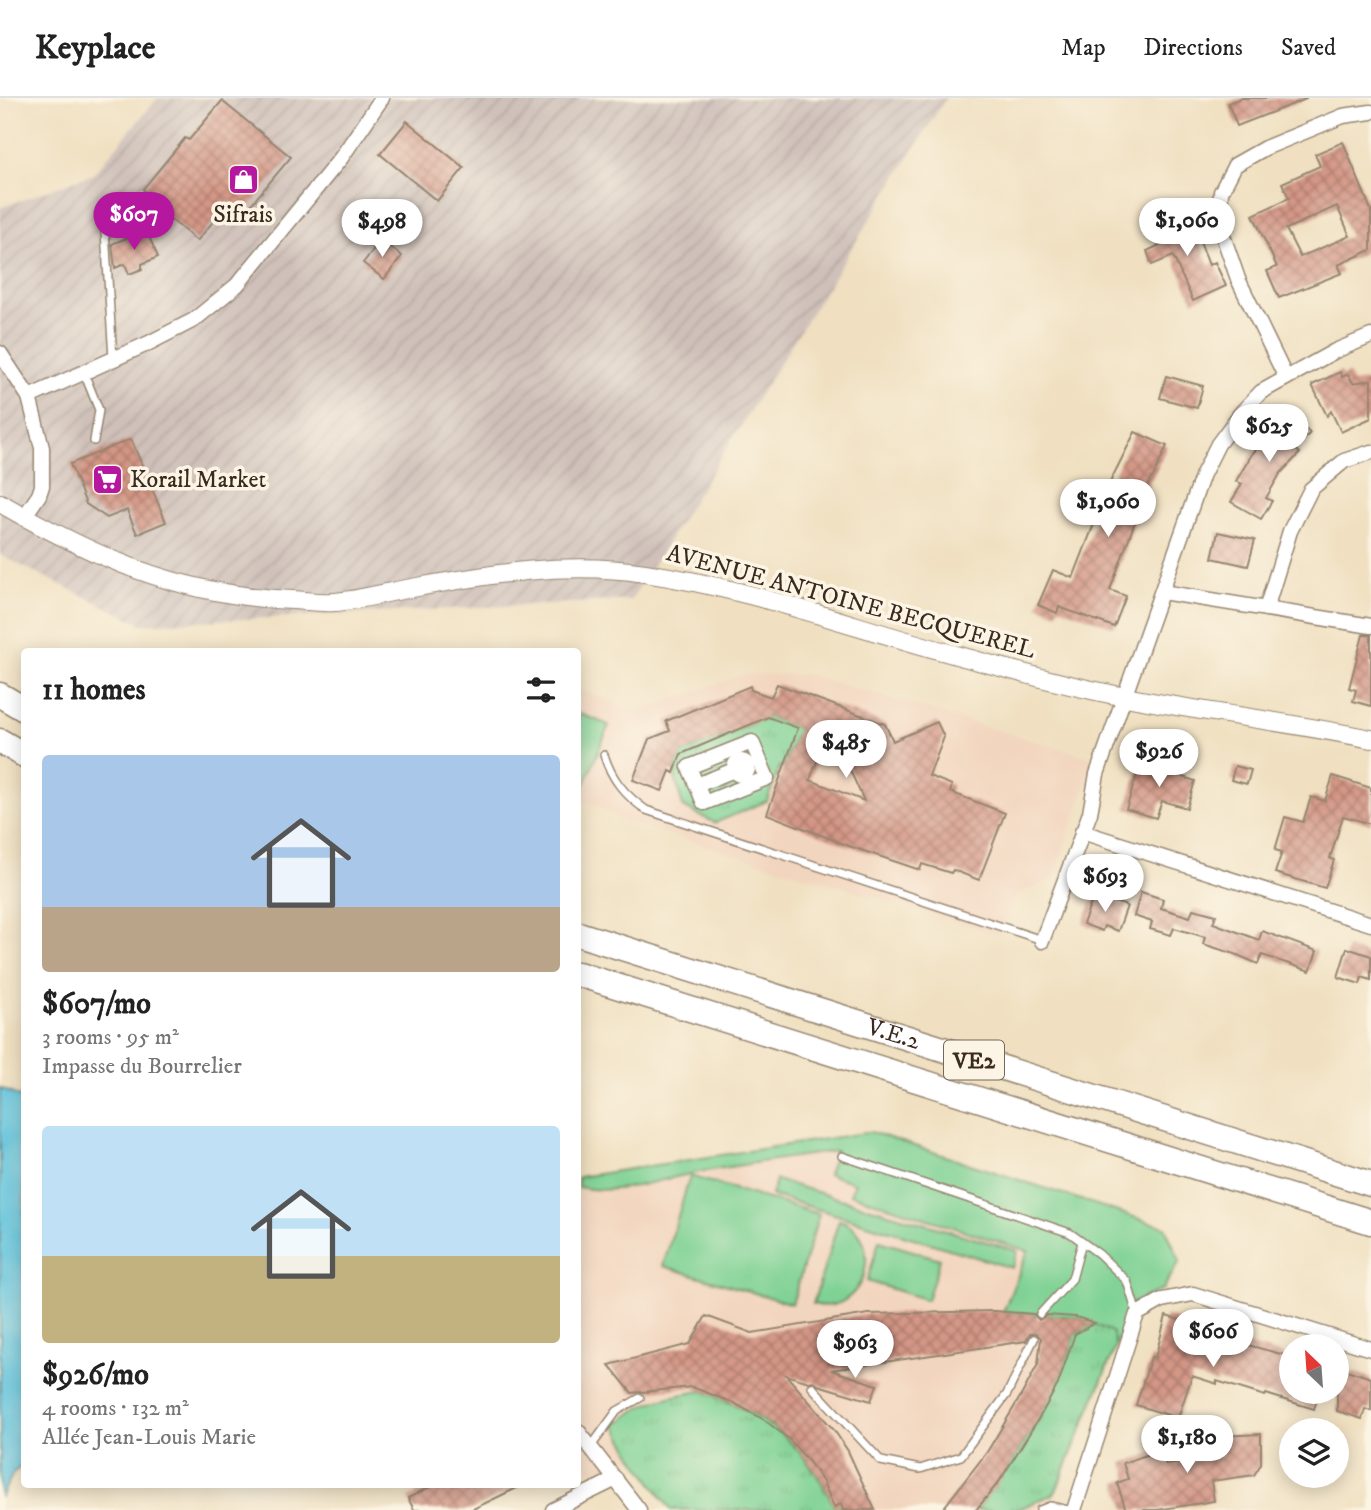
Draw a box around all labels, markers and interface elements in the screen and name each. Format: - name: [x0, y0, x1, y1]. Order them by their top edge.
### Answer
- text: Keyplace: [35, 28, 155, 69]
- text: Map: [1061, 33, 1106, 63]
- text: Directions: [1144, 33, 1243, 63]
- text: Saved: [1281, 33, 1336, 63]
- shop icon: Sifrais: [226, 163, 260, 197]
- pin: $607: [93, 192, 175, 252]
- pin: $1,060: [1130, 198, 1244, 258]
- text: $607: [109, 200, 159, 229]
- place label: Sifrais: [213, 200, 273, 230]
- pin: $498: [341, 200, 423, 259]
- text: $1,060: [1155, 206, 1219, 235]
- text: $498: [358, 207, 406, 236]
- pin: $625: [1228, 404, 1310, 464]
- text: $625: [1245, 412, 1293, 441]
- supermarket icon: Korail Market: [90, 462, 124, 496]
- place label: Korail Market: [130, 465, 266, 495]
- pin: $1,060: [1051, 480, 1165, 539]
- text: $1,060: [1076, 487, 1140, 516]
- street label: AVENUE ANTOINE BECQUEREL: [663, 538, 1038, 666]
- icon: filters: [522, 671, 560, 709]
- text: 11 homes: [42, 672, 146, 709]
- pin: $485: [805, 720, 887, 780]
- text: $485: [822, 728, 870, 757]
- pin: $926: [1118, 730, 1200, 789]
- text: $926: [1135, 737, 1183, 766]
- icon: home: [238, 800, 364, 926]
- pin: $693: [1064, 854, 1146, 914]
- text: $693: [1083, 862, 1127, 891]
- text: $607/mo: [42, 986, 151, 1023]
- street label: V.E.2: [862, 1012, 924, 1057]
- text: 3 rooms · 95 m²: [42, 1023, 179, 1052]
- road number: VE2: [944, 1040, 1004, 1079]
- text: Impasse du Bourrelier: [42, 1052, 242, 1081]
- icon: home: [238, 1171, 364, 1297]
- pin: $606: [1172, 1310, 1254, 1369]
- text: $606: [1189, 1317, 1237, 1346]
- pin: $963: [814, 1320, 896, 1380]
- text: $963: [833, 1328, 877, 1357]
- north arrow: [1279, 1334, 1349, 1404]
- map controls: [1279, 1334, 1349, 1488]
- text: $926/mo: [42, 1357, 149, 1394]
- text: 4 rooms · 132 m²: [42, 1394, 189, 1423]
- pin: $1,180: [1130, 1416, 1244, 1475]
- button: layers: [1279, 1418, 1349, 1488]
- text: Allée Jean-Louis Marie: [42, 1423, 256, 1452]
- text: $1,180: [1157, 1423, 1217, 1452]

